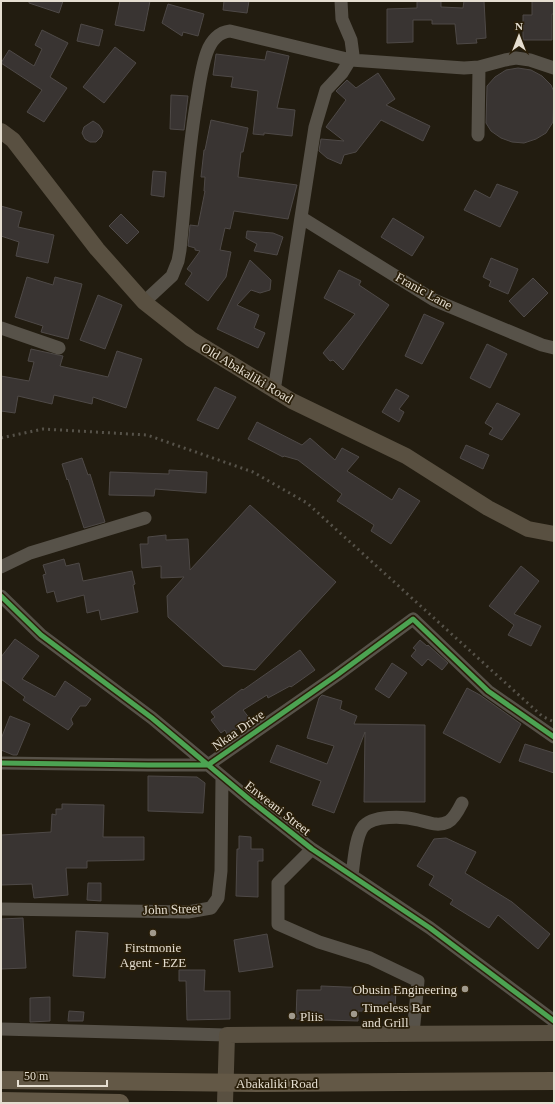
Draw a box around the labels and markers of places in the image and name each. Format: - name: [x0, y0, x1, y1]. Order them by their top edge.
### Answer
- marker: Firstmonie Agent - EZE: [148, 928, 158, 938]
- place label: Firstmonie Agent - EZE: [120, 940, 186, 970]
- place label: Obusin Engineering: [353, 982, 457, 997]
- marker: Obusin Engineering: [460, 984, 470, 994]
- place label: Timeless Bar and Grill: [362, 1000, 431, 1030]
- place label: Pliis: [300, 1009, 323, 1024]
- marker: Timeless Bar and Grill: [349, 1009, 359, 1019]
- marker: Pliis: [287, 1011, 297, 1021]

